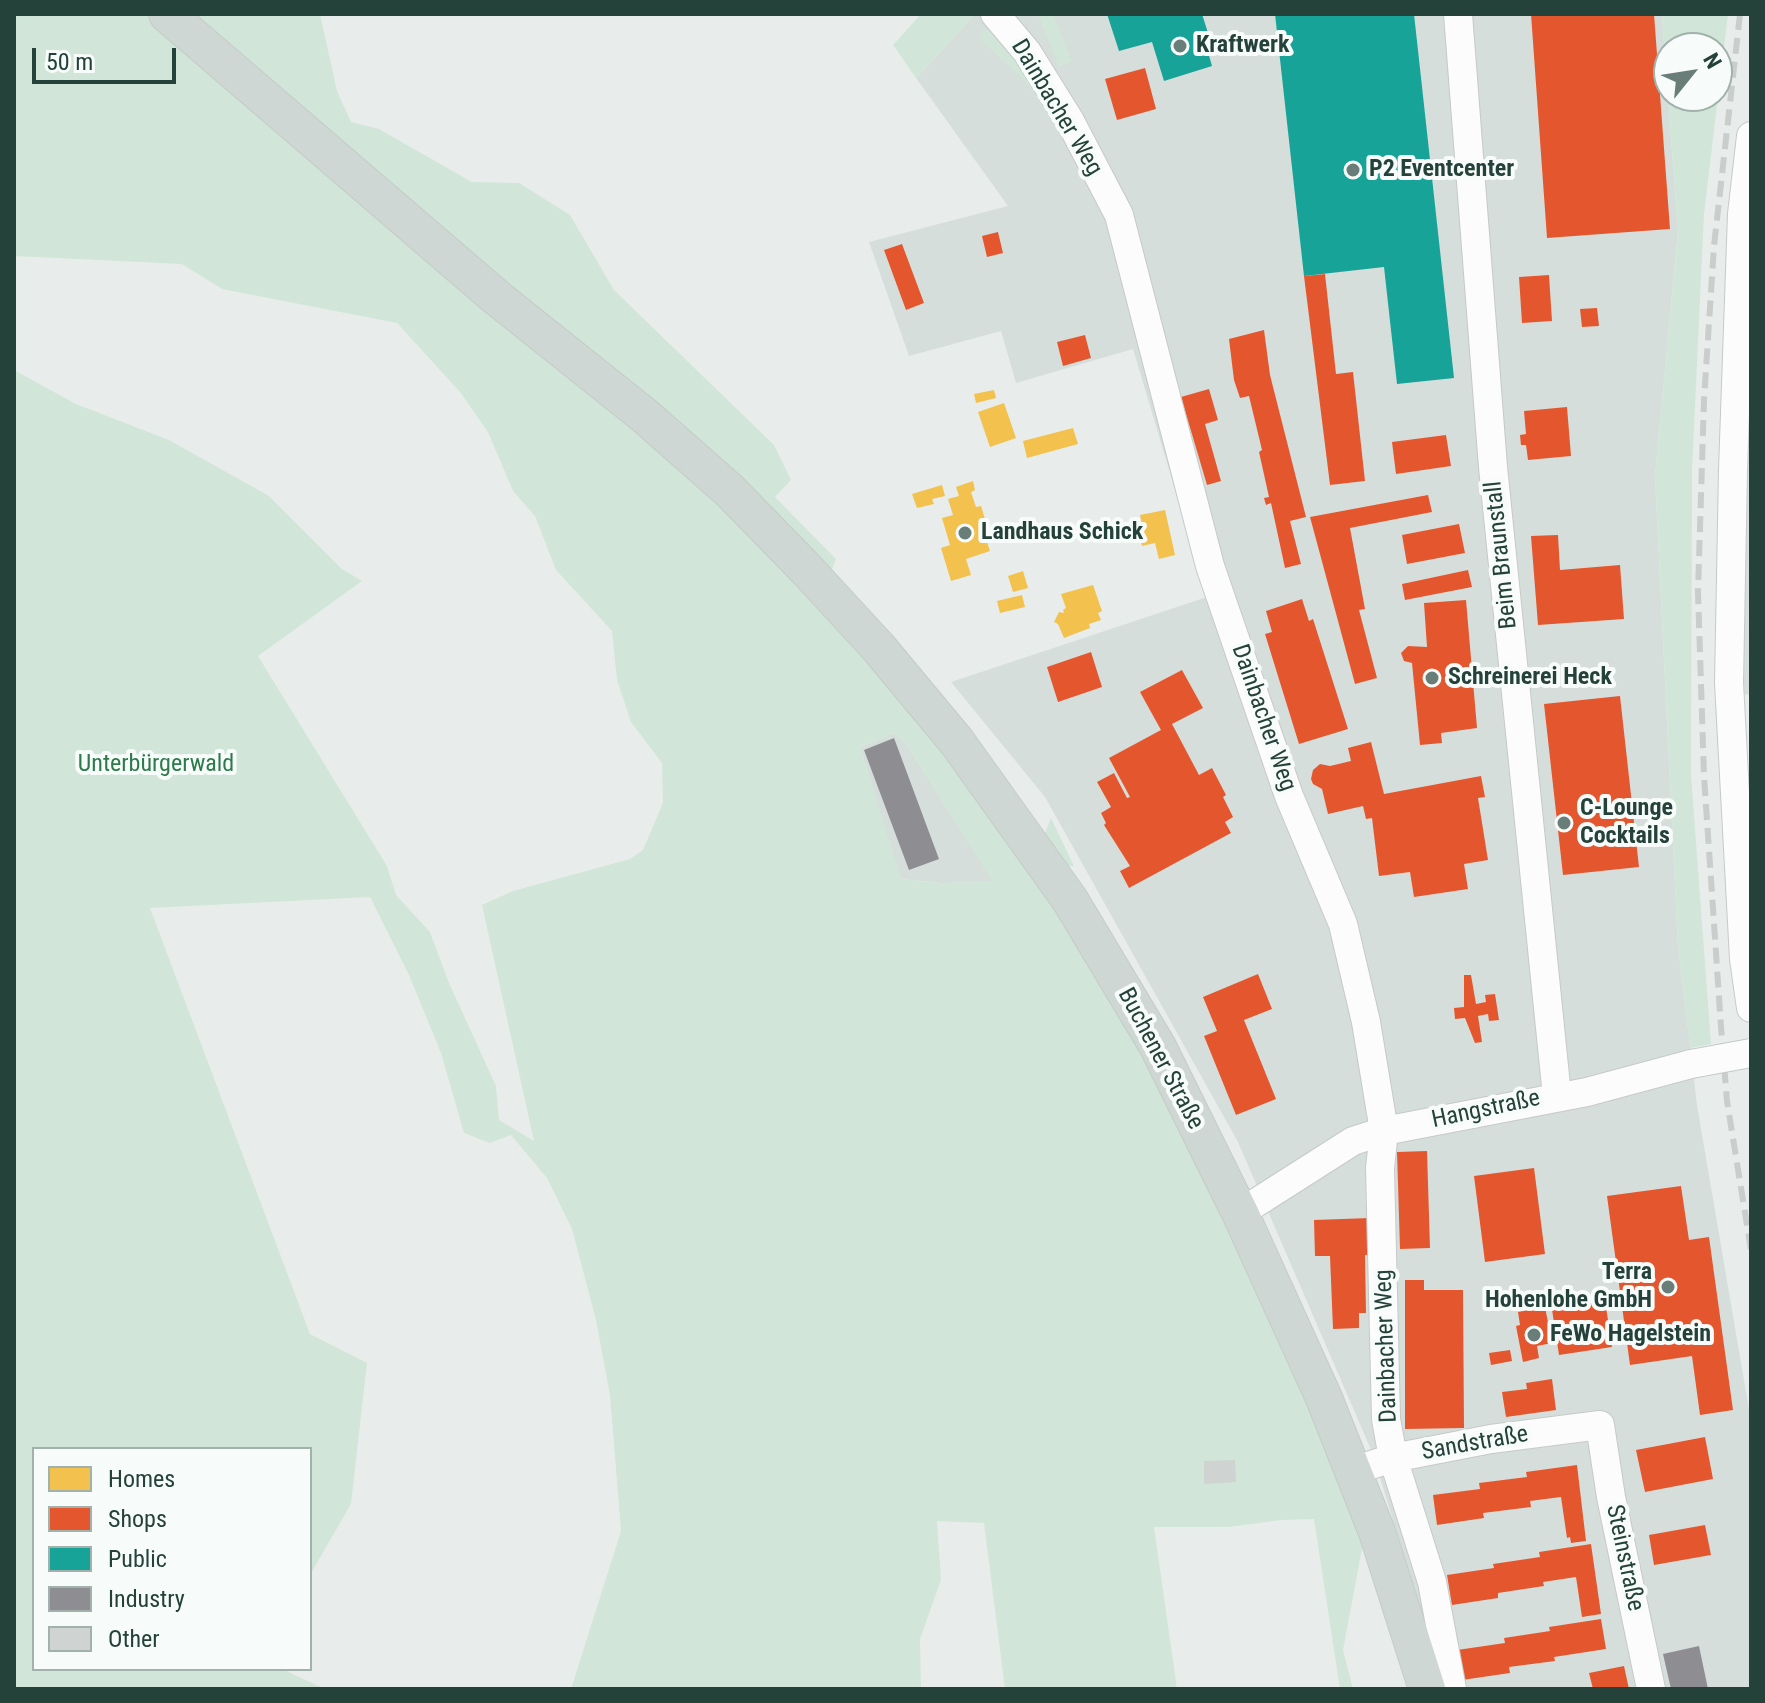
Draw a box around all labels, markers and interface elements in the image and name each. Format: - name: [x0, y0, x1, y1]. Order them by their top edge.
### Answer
- scale bar: [36, 32, 180, 82]
- place label: Kraftwerk: [1196, 32, 1290, 60]
- north arrow: [1653, 32, 1733, 112]
- street label: Dainbacher Weg: [1004, 35, 1108, 181]
- marker: Kraftwerk: [1171, 37, 1189, 55]
- text: 50 m: [46, 48, 93, 76]
- text: N: [1698, 49, 1727, 73]
- place label: P2 Eventcenter: [1369, 156, 1514, 184]
- marker: P2 Eventcenter: [1344, 161, 1362, 179]
- street label: Beim Braunstall: [1480, 480, 1524, 630]
- place label: Landhaus Schick: [981, 519, 1143, 547]
- marker: Landhaus Schick: [956, 524, 974, 542]
- street label: Dainbacher Weg: [1224, 641, 1302, 795]
- place label: Schreinerei Heck: [1448, 664, 1612, 692]
- marker: Schreinerei Heck: [1423, 669, 1441, 687]
- park label: Unterbürgerwald: [78, 751, 234, 779]
- place label: C-Lounge Cocktails: [1580, 795, 1673, 851]
- marker: C-Lounge Cocktails: [1555, 814, 1573, 832]
- street label: Buchener Straße: [1111, 983, 1209, 1135]
- street label: Hangstraße: [1429, 1084, 1543, 1136]
- place label: Terra Hohenlohe GmbH: [1485, 1259, 1652, 1315]
- street label: Dainbacher Weg: [1370, 1269, 1404, 1423]
- marker: Terra Hohenlohe GmbH: [1659, 1278, 1677, 1296]
- place label: FeWo Hagelstein: [1550, 1321, 1711, 1349]
- marker: FeWo Hagelstein: [1525, 1326, 1543, 1344]
- street label: Sandstraße: [1419, 1420, 1531, 1468]
- legend: [32, 1447, 312, 1671]
- text: Homes: [108, 1465, 175, 1493]
- street label: Steinstraße: [1599, 1502, 1649, 1614]
- text: Shops: [108, 1505, 167, 1533]
- text: Public: [108, 1545, 167, 1573]
- text: Industry: [108, 1585, 185, 1613]
- text: Other: [108, 1625, 160, 1653]

